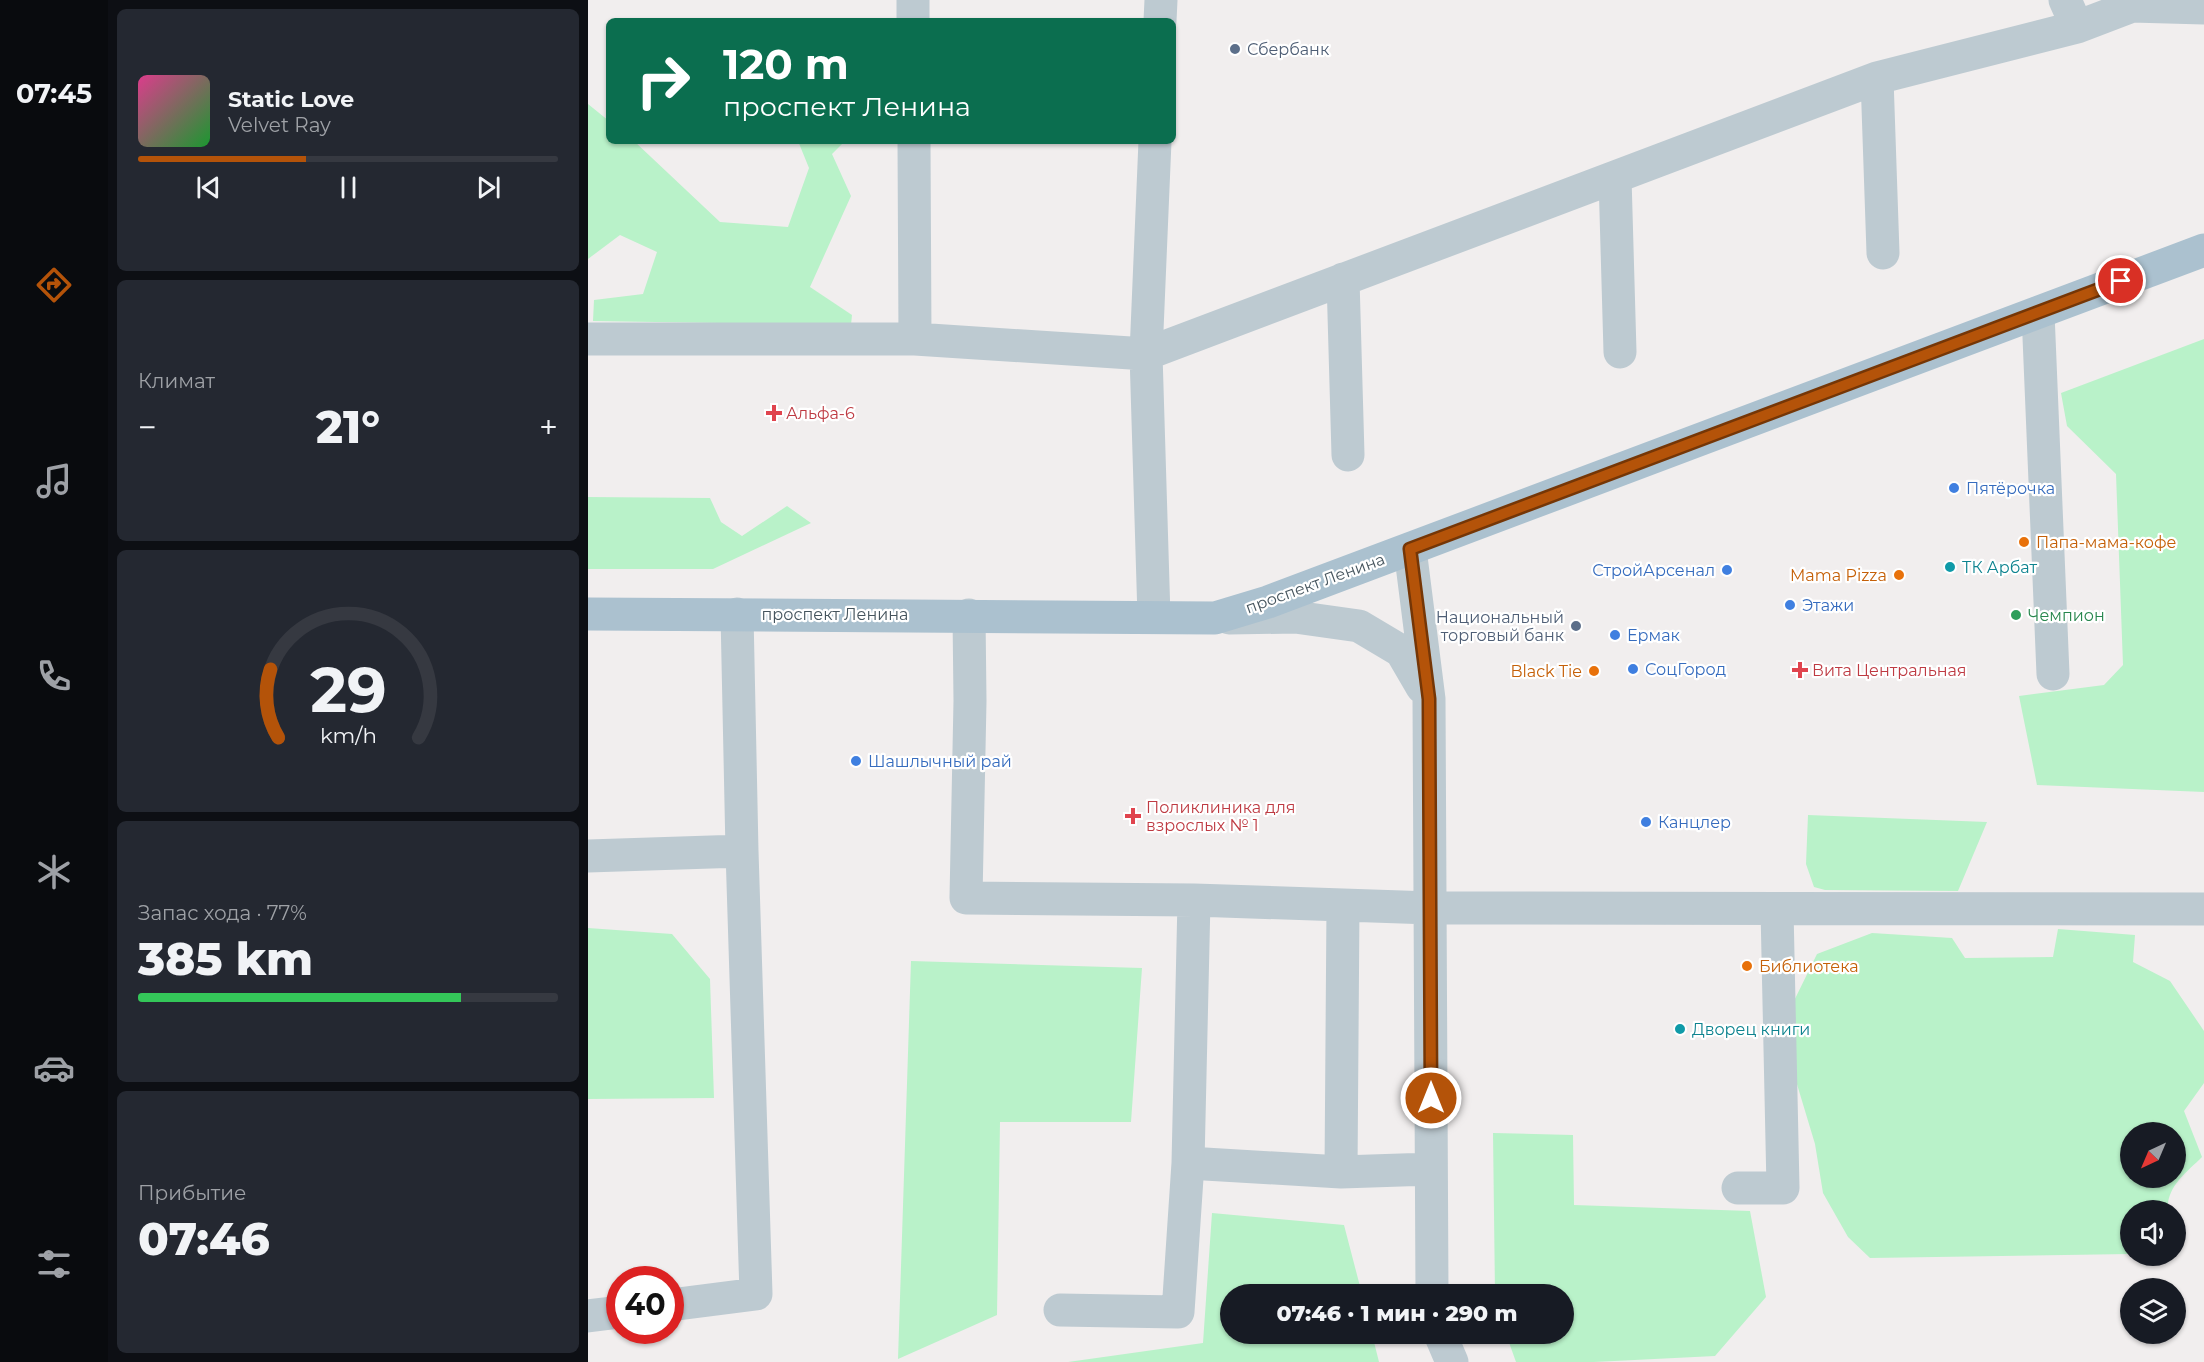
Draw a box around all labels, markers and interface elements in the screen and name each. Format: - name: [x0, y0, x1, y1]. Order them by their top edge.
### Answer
- text: 120 m: [723, 38, 849, 90]
- place label: Сбербанк: [1247, 40, 1330, 59]
- icon: right: [624, 42, 702, 120]
- marker: Сбербанк: [1228, 42, 1242, 56]
- text: 07:45: [16, 77, 92, 110]
- text: Static Love: [228, 86, 354, 113]
- text: проспект Ленина: [723, 90, 971, 123]
- text: Velvet Ray: [228, 113, 331, 137]
- icon: previous: [192, 171, 225, 204]
- icon: pause: [332, 171, 365, 204]
- icon: next: [472, 171, 505, 204]
- pin: [2095, 255, 2146, 306]
- icon: directions: [33, 264, 75, 306]
- icon: arrive: [2104, 264, 2137, 297]
- text: Климат: [138, 369, 215, 393]
- text: 21°: [316, 399, 380, 454]
- place label: Альфа-6: [786, 404, 855, 423]
- marker: Альфа-6: [767, 406, 781, 420]
- text: −: [138, 407, 157, 447]
- text: +: [539, 407, 558, 447]
- icon: music: [33, 460, 75, 502]
- place label: Пятёрочка: [1966, 479, 2055, 498]
- marker: Пятёрочка: [1947, 481, 1961, 495]
- place label: Папа-мама-кофе: [2036, 533, 2176, 552]
- marker: Папа-мама-кофе: [2017, 535, 2031, 549]
- street label: проспект Ленина: [1243, 549, 1387, 618]
- place label: ТК Арбат: [1962, 558, 2038, 577]
- marker: ТК Арбат: [1943, 560, 1957, 574]
- place label: СтройАрсенал: [1592, 561, 1715, 580]
- marker: СтройАрсенал: [1720, 563, 1734, 577]
- place label: Mama Pizza: [1790, 566, 1887, 585]
- marker: Mama Pizza: [1892, 568, 1906, 582]
- place label: Этажи: [1802, 596, 1854, 615]
- marker: Этажи: [1783, 598, 1797, 612]
- street label: проспект Ленина: [762, 605, 908, 624]
- place label: Чемпион: [2028, 606, 2105, 625]
- place label: Национальный торговый банк: [1436, 608, 1565, 645]
- marker: Чемпион: [2009, 608, 2023, 622]
- marker: Национальный торговый банк: [1569, 619, 1583, 633]
- place label: Ермак: [1627, 626, 1680, 645]
- marker: Ермак: [1608, 628, 1622, 642]
- text: 29: [310, 652, 386, 728]
- icon: phone: [33, 655, 75, 697]
- place label: СоцГород: [1645, 660, 1726, 679]
- place label: Вита Центральная: [1812, 661, 1967, 680]
- place label: Black Tie: [1510, 662, 1582, 681]
- marker: СоцГород: [1626, 662, 1640, 676]
- marker: Вита Центральная: [1793, 663, 1807, 677]
- marker: Black Tie: [1587, 664, 1601, 678]
- text: km/h: [319, 722, 377, 748]
- place label: Шашлычный рай: [868, 752, 1012, 771]
- marker: Шашлычный рай: [849, 754, 863, 768]
- place label: Поликлиника для взрослых № 1: [1146, 798, 1296, 835]
- marker: Поликлиника для взрослых № 1: [1124, 807, 1142, 825]
- place label: Канцлер: [1658, 813, 1731, 832]
- marker: Канцлер: [1639, 815, 1653, 829]
- icon: climate: [33, 851, 75, 893]
- text: Запас хода · 77%: [138, 901, 307, 925]
- text: 385 km: [138, 931, 313, 986]
- place label: Библиотека: [1759, 957, 1859, 976]
- marker: Библиотека: [1740, 959, 1754, 973]
- place label: Дворец книги: [1692, 1020, 1810, 1039]
- marker: Дворец книги: [1673, 1022, 1687, 1036]
- icon: car: [33, 1047, 75, 1089]
- position arrow: [1399, 1066, 1463, 1130]
- north arrow: [2120, 1122, 2186, 1188]
- map controls: [2120, 1122, 2186, 1344]
- text: Прибытие: [138, 1181, 246, 1205]
- button: sound: [2120, 1200, 2186, 1266]
- text: 07:46: [138, 1211, 270, 1266]
- icon: filters: [33, 1243, 75, 1285]
- speed limit sign: 40: [606, 1266, 684, 1344]
- button: layers: [2120, 1278, 2186, 1344]
- text: 07:46 · 1 мин · 290 m: [1277, 1300, 1517, 1327]

